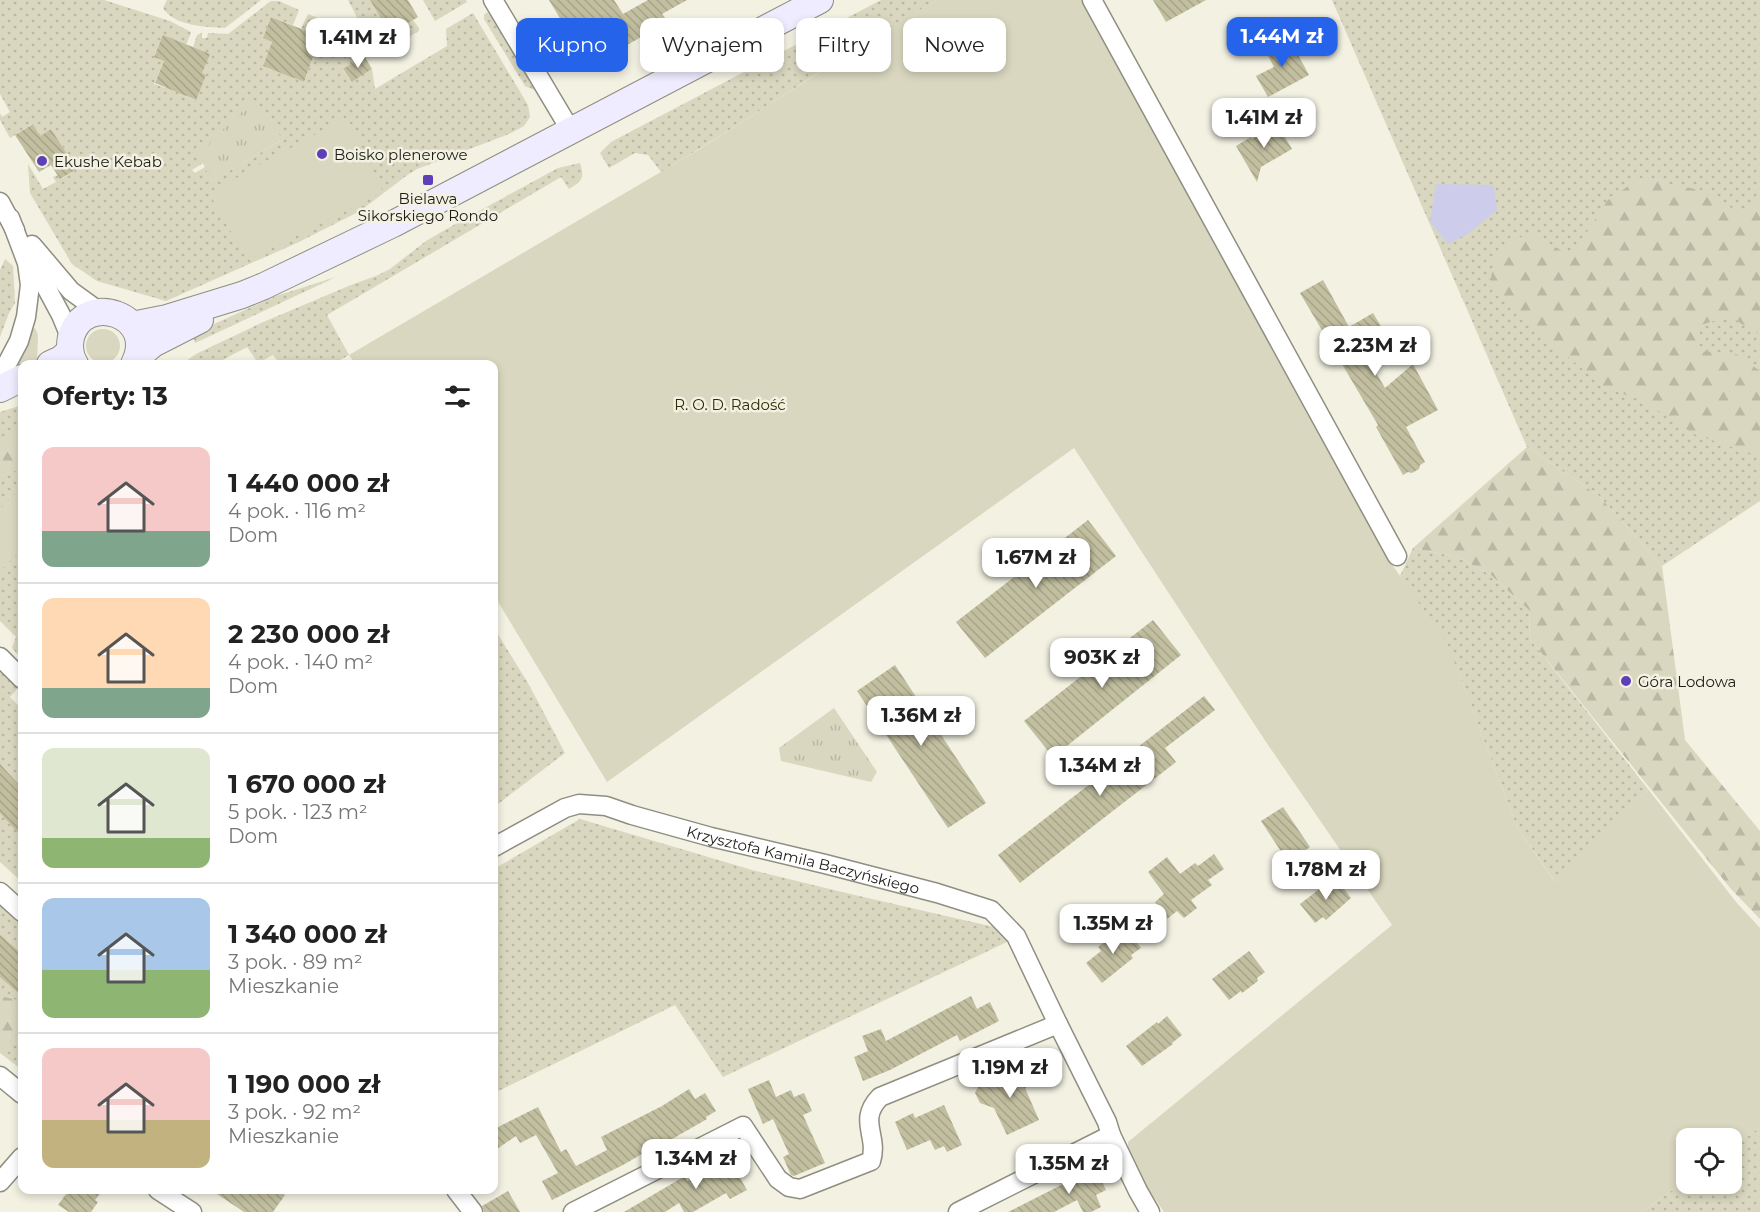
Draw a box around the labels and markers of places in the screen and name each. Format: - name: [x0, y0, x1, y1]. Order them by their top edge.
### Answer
- pin: 1.44M zł: [1220, 17, 1344, 68]
- pin: 1.41M zł: [296, 18, 420, 69]
- pin: 1.41M zł: [1202, 98, 1326, 149]
- place label: Boisko plenerowe: [334, 145, 468, 164]
- marker: Boisko plenerowe: [315, 147, 329, 161]
- place label: Ekushe Kebab: [54, 152, 162, 171]
- marker: Ekushe Kebab: [35, 154, 49, 168]
- marker: Bielawa Sikorskiego Rondo: [421, 173, 435, 187]
- place label: Bielawa Sikorskiego Rondo: [358, 189, 498, 225]
- pin: 2.23M zł: [1313, 326, 1437, 377]
- pin: 1.67M zł: [974, 538, 1098, 589]
- pin: 903K zł: [1047, 638, 1157, 689]
- place label: Góra Lodowa: [1638, 672, 1736, 691]
- marker: Góra Lodowa: [1619, 674, 1633, 688]
- pin: 1.36M zł: [859, 696, 983, 747]
- pin: 1.34M zł: [1038, 746, 1162, 797]
- pin: 1.78M zł: [1264, 850, 1388, 901]
- pin: 1.35M zł: [1051, 904, 1175, 955]
- pin: 1.19M zł: [948, 1048, 1072, 1099]
- pin: 1.34M zł: [634, 1139, 758, 1190]
- pin: 1.35M zł: [1007, 1144, 1131, 1195]

